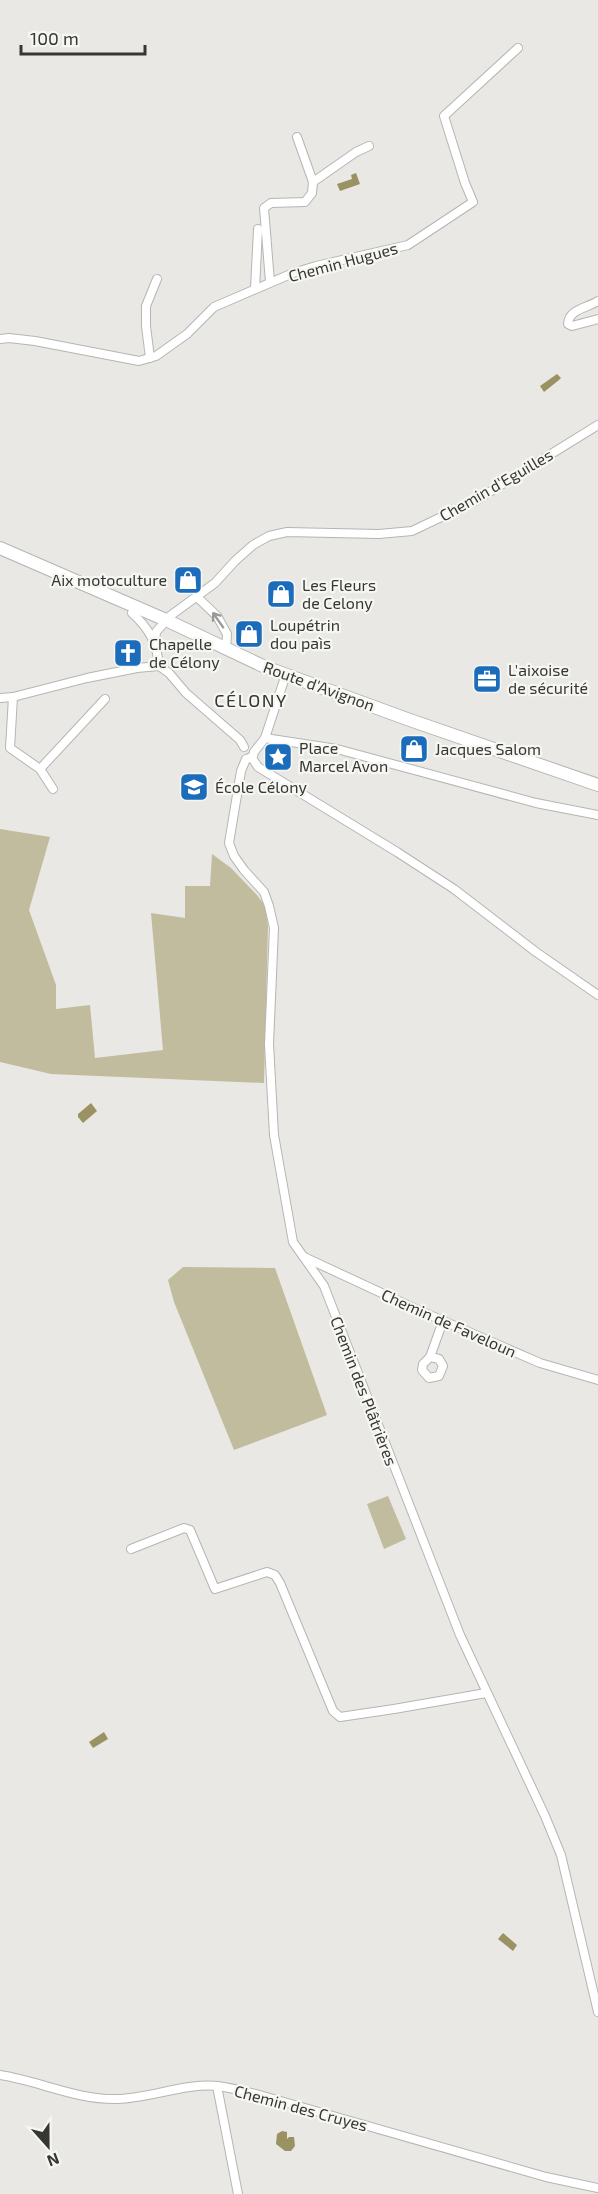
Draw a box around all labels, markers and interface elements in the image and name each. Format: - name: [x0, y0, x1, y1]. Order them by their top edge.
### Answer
- scale bar: [21, 18, 146, 56]
- text: 100 m: [30, 27, 79, 49]
- street label: Chemin Hugues: [286, 238, 400, 285]
- street label: Chemin d'Eguilles: [436, 444, 556, 525]
- shop icon: Aix motoculture: [172, 564, 204, 596]
- place label: Aix motoculture: [51, 570, 167, 589]
- place label: Les Fleurs de Celony: [302, 575, 376, 612]
- shop icon: Les Fleurs de Celony: [265, 578, 297, 610]
- one-way arrow: [212, 612, 224, 629]
- place label: Loupétrin dou paìs: [270, 615, 340, 652]
- shop icon: Loupétrin dou paìs: [233, 618, 265, 650]
- place label: Chapelle de Célony: [149, 634, 220, 671]
- church icon: Chapelle de Célony: [112, 637, 144, 669]
- street label: Route d'Avignon: [261, 657, 377, 714]
- place label: L'aixoise de sécurité: [508, 660, 588, 697]
- office icon: L'aixoise de sécurité: [471, 663, 503, 695]
- district label: CÉLONY: [214, 689, 288, 711]
- shop icon: Jacques Salom: [398, 733, 430, 765]
- place label: Place Marcel Avon: [299, 738, 388, 775]
- place label: Jacques Salom: [435, 739, 541, 758]
- place icon: Place Marcel Avon: [262, 741, 294, 773]
- school or university icon: École Célony: [178, 771, 210, 803]
- place label: École Célony: [215, 777, 308, 796]
- street label: Chemin de Faveloun: [379, 1284, 520, 1361]
- street label: Chemin des Plâtrières: [327, 1314, 402, 1468]
- street label: Chemin des Cruyes: [232, 2081, 370, 2134]
- north arrow: [18, 2116, 78, 2176]
- text: N: [45, 2150, 62, 2171]

